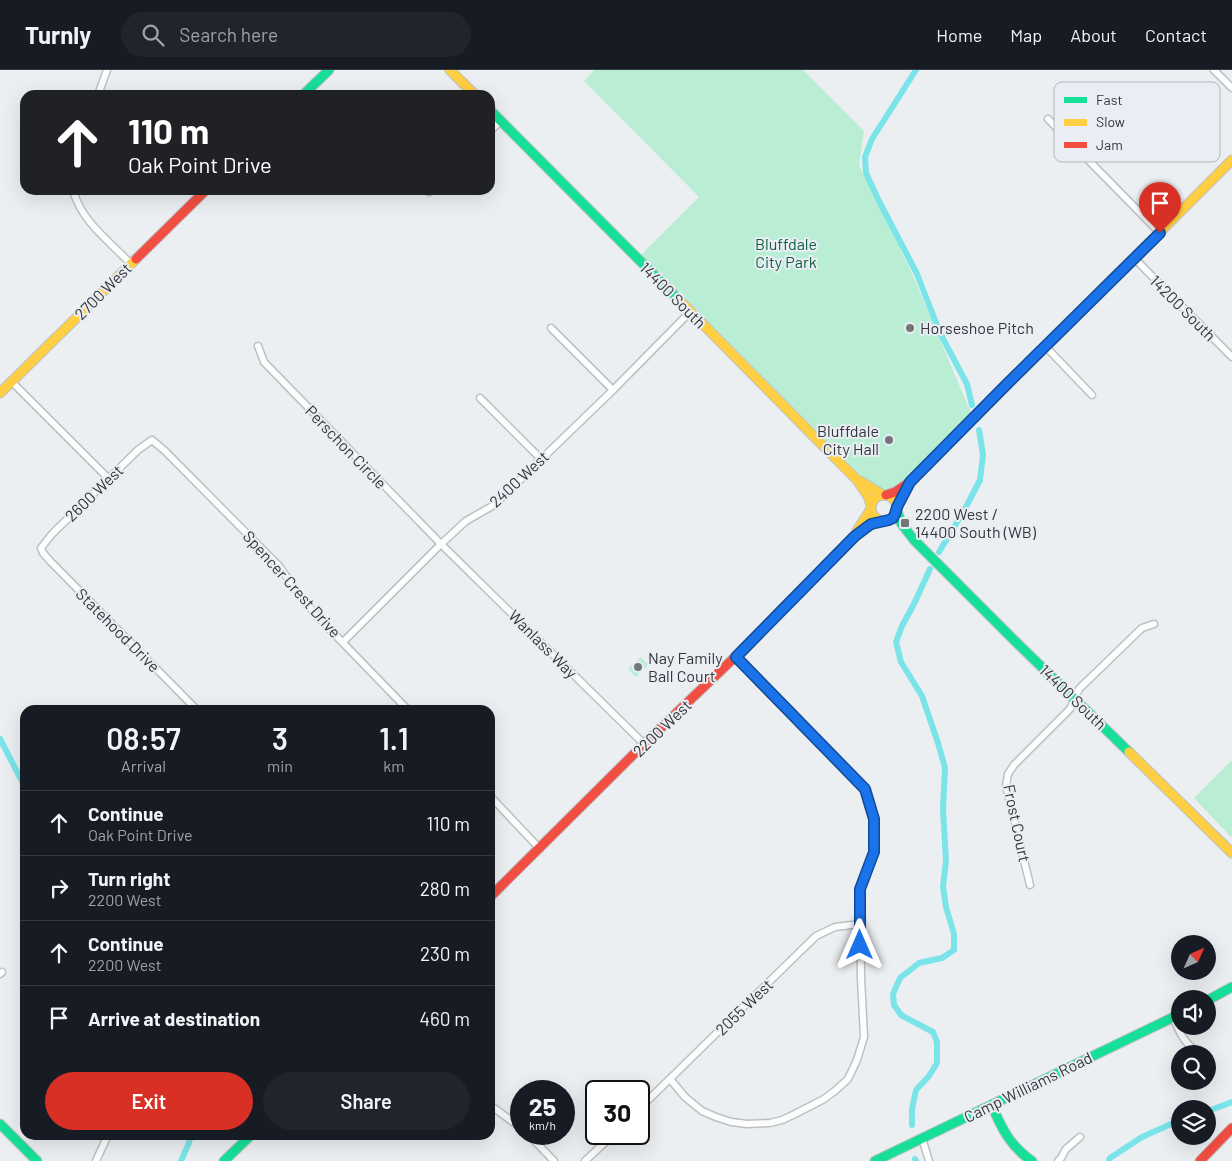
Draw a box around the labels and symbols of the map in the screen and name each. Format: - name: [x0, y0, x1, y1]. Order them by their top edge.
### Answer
- legend: [1054, 82, 1220, 162]
- text: Fast: [1096, 91, 1122, 108]
- text: Slow: [1096, 113, 1125, 130]
- text: Jam: [1096, 136, 1123, 153]
- pin: [1139, 182, 1181, 233]
- park label: Bluffdale City Park: [755, 234, 817, 271]
- street label: 2700 West: [70, 258, 135, 323]
- street label: 14400 South: [636, 258, 710, 332]
- street label: 14200 South: [1146, 271, 1220, 345]
- place label: Horseshoe Pitch: [920, 318, 1034, 337]
- marker: Horseshoe Pitch: [904, 322, 916, 334]
- street label: Perschon Circle: [302, 401, 391, 492]
- place label: Bluffdale City Hall: [817, 421, 879, 458]
- marker: Bluffdale City Hall: [883, 434, 895, 446]
- street label: 2400 West: [485, 447, 552, 511]
- street label: 2600 West: [61, 460, 127, 525]
- place label: 2200 West / 14400 South (WB): [915, 504, 1037, 541]
- marker: 2200 West / 14400 South (WB): [899, 517, 911, 529]
- street label: Spencer Crest Drive: [239, 526, 345, 641]
- street label: Statehood Drive: [72, 584, 164, 676]
- street label: Wanlass Way: [505, 605, 582, 682]
- place label: Nay Family Ball Court: [648, 648, 723, 685]
- street label: 14400 South: [1036, 660, 1111, 733]
- marker: Nay Family Ball Court: [632, 661, 644, 673]
- street label: 2200 West: [629, 695, 695, 760]
- street label: Frost Court: [1000, 782, 1035, 863]
- position arrow: [833, 918, 885, 970]
- north arrow: [1171, 935, 1216, 980]
- street label: 2055 West: [711, 975, 776, 1039]
- street label: Camp Williams Road: [961, 1047, 1095, 1126]
- speed limit sign: 30: [585, 1080, 650, 1145]

